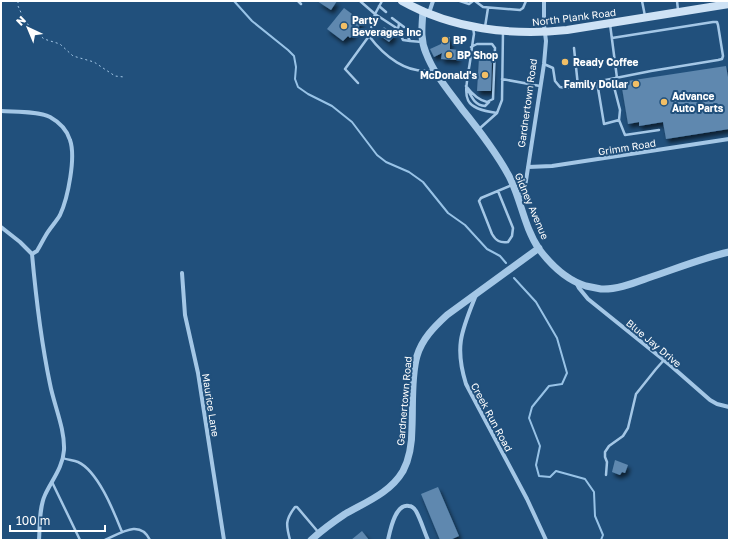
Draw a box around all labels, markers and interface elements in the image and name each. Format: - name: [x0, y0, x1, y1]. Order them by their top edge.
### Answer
- street label: North Plank Road: [531, 6, 617, 28]
- north arrow: [8, 8, 48, 48]
- text: N: [13, 13, 28, 28]
- place label: Party Beverages Inc: [352, 14, 422, 38]
- marker: Party Beverages Inc: [339, 21, 349, 31]
- place label: BP: [453, 34, 467, 46]
- marker: BP: [440, 35, 450, 45]
- place label: BP Shop: [457, 49, 498, 61]
- marker: BP Shop: [444, 50, 454, 60]
- place label: Ready Coffee: [573, 56, 639, 68]
- marker: Ready Coffee: [560, 57, 570, 67]
- street label: Gardnertown Road: [515, 58, 539, 148]
- place label: McDonald's: [420, 69, 477, 81]
- marker: McDonald's: [480, 70, 490, 80]
- place label: Family Dollar: [564, 78, 628, 90]
- marker: Family Dollar: [631, 79, 641, 89]
- place label: Advance Auto Parts: [672, 90, 724, 114]
- marker: Advance Auto Parts: [659, 97, 669, 107]
- street label: Grimm Road: [597, 137, 657, 157]
- street label: Gidney Avenue: [513, 171, 551, 241]
- street label: Blue Jay Drive: [624, 317, 684, 370]
- street label: Gardnertown Road: [394, 356, 414, 446]
- street label: Maurice Lane: [200, 372, 222, 438]
- street label: Creek Run Road: [469, 381, 515, 453]
- scale bar: [10, 507, 105, 533]
- text: 100 m: [16, 513, 50, 528]

